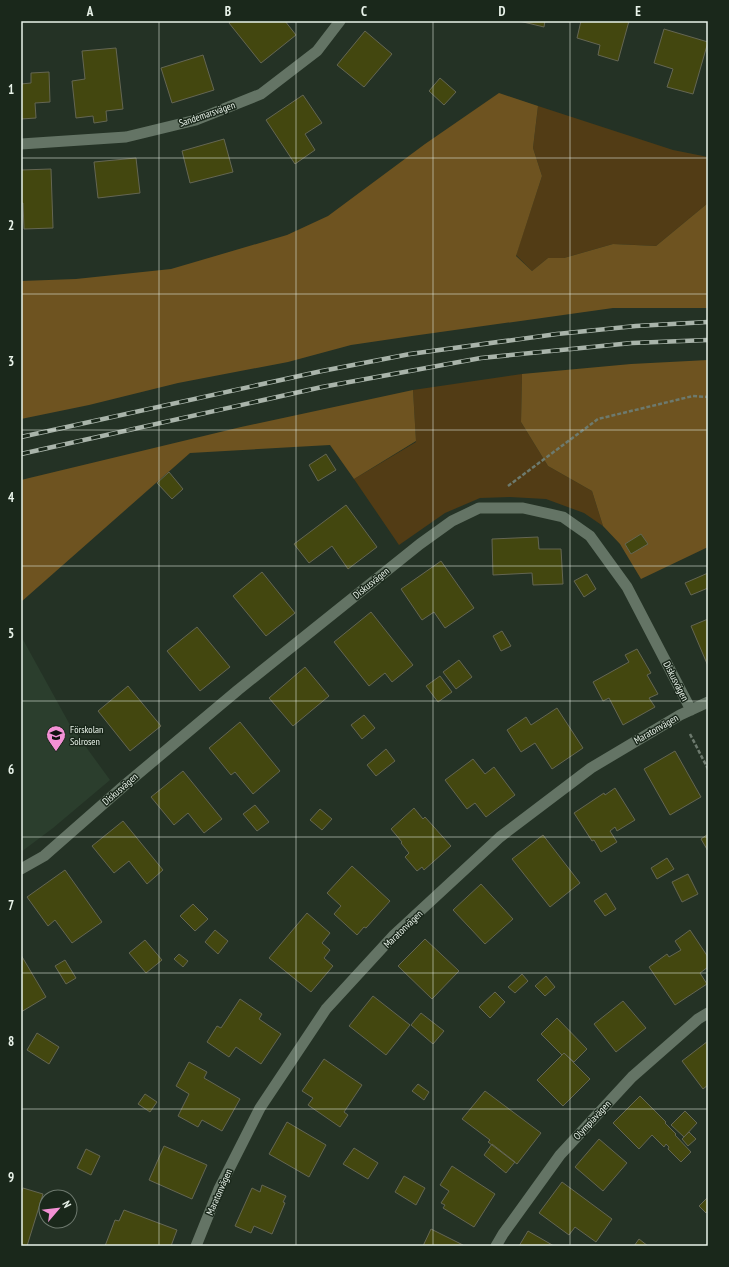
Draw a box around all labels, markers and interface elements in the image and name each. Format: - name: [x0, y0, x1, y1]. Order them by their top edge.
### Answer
- text: A: [86, 3, 94, 20]
- text: B: [225, 3, 231, 20]
- text: C: [361, 3, 367, 20]
- text: D: [499, 3, 506, 20]
- text: E: [635, 3, 641, 20]
- text: 1: [8, 81, 14, 98]
- street label: Sandemarsvägen: [177, 98, 237, 130]
- text: 2: [8, 217, 14, 234]
- text: 3: [8, 353, 14, 370]
- text: 4: [8, 489, 15, 506]
- street label: Diskusvägen: [350, 564, 392, 602]
- text: 5: [8, 625, 14, 642]
- street label: Diskusvägen: [660, 659, 692, 703]
- street label: Maratonvägen: [631, 711, 681, 747]
- place label: Förskolan Solrosen: [70, 723, 103, 748]
- school or university icon: Förskolan Solrosen: [45, 724, 67, 752]
- text: 6: [8, 761, 14, 778]
- street label: Diskusvägen: [99, 770, 141, 808]
- text: 7: [8, 897, 14, 914]
- street label: Maratonvägen: [381, 907, 425, 951]
- text: 8: [8, 1033, 14, 1050]
- street label: Olympiavägen: [570, 1098, 614, 1142]
- street label: Maratonvägen: [203, 1167, 235, 1217]
- text: 9: [8, 1169, 14, 1186]
- north arrow: [38, 1189, 78, 1229]
- text: N: [59, 1198, 74, 1210]

